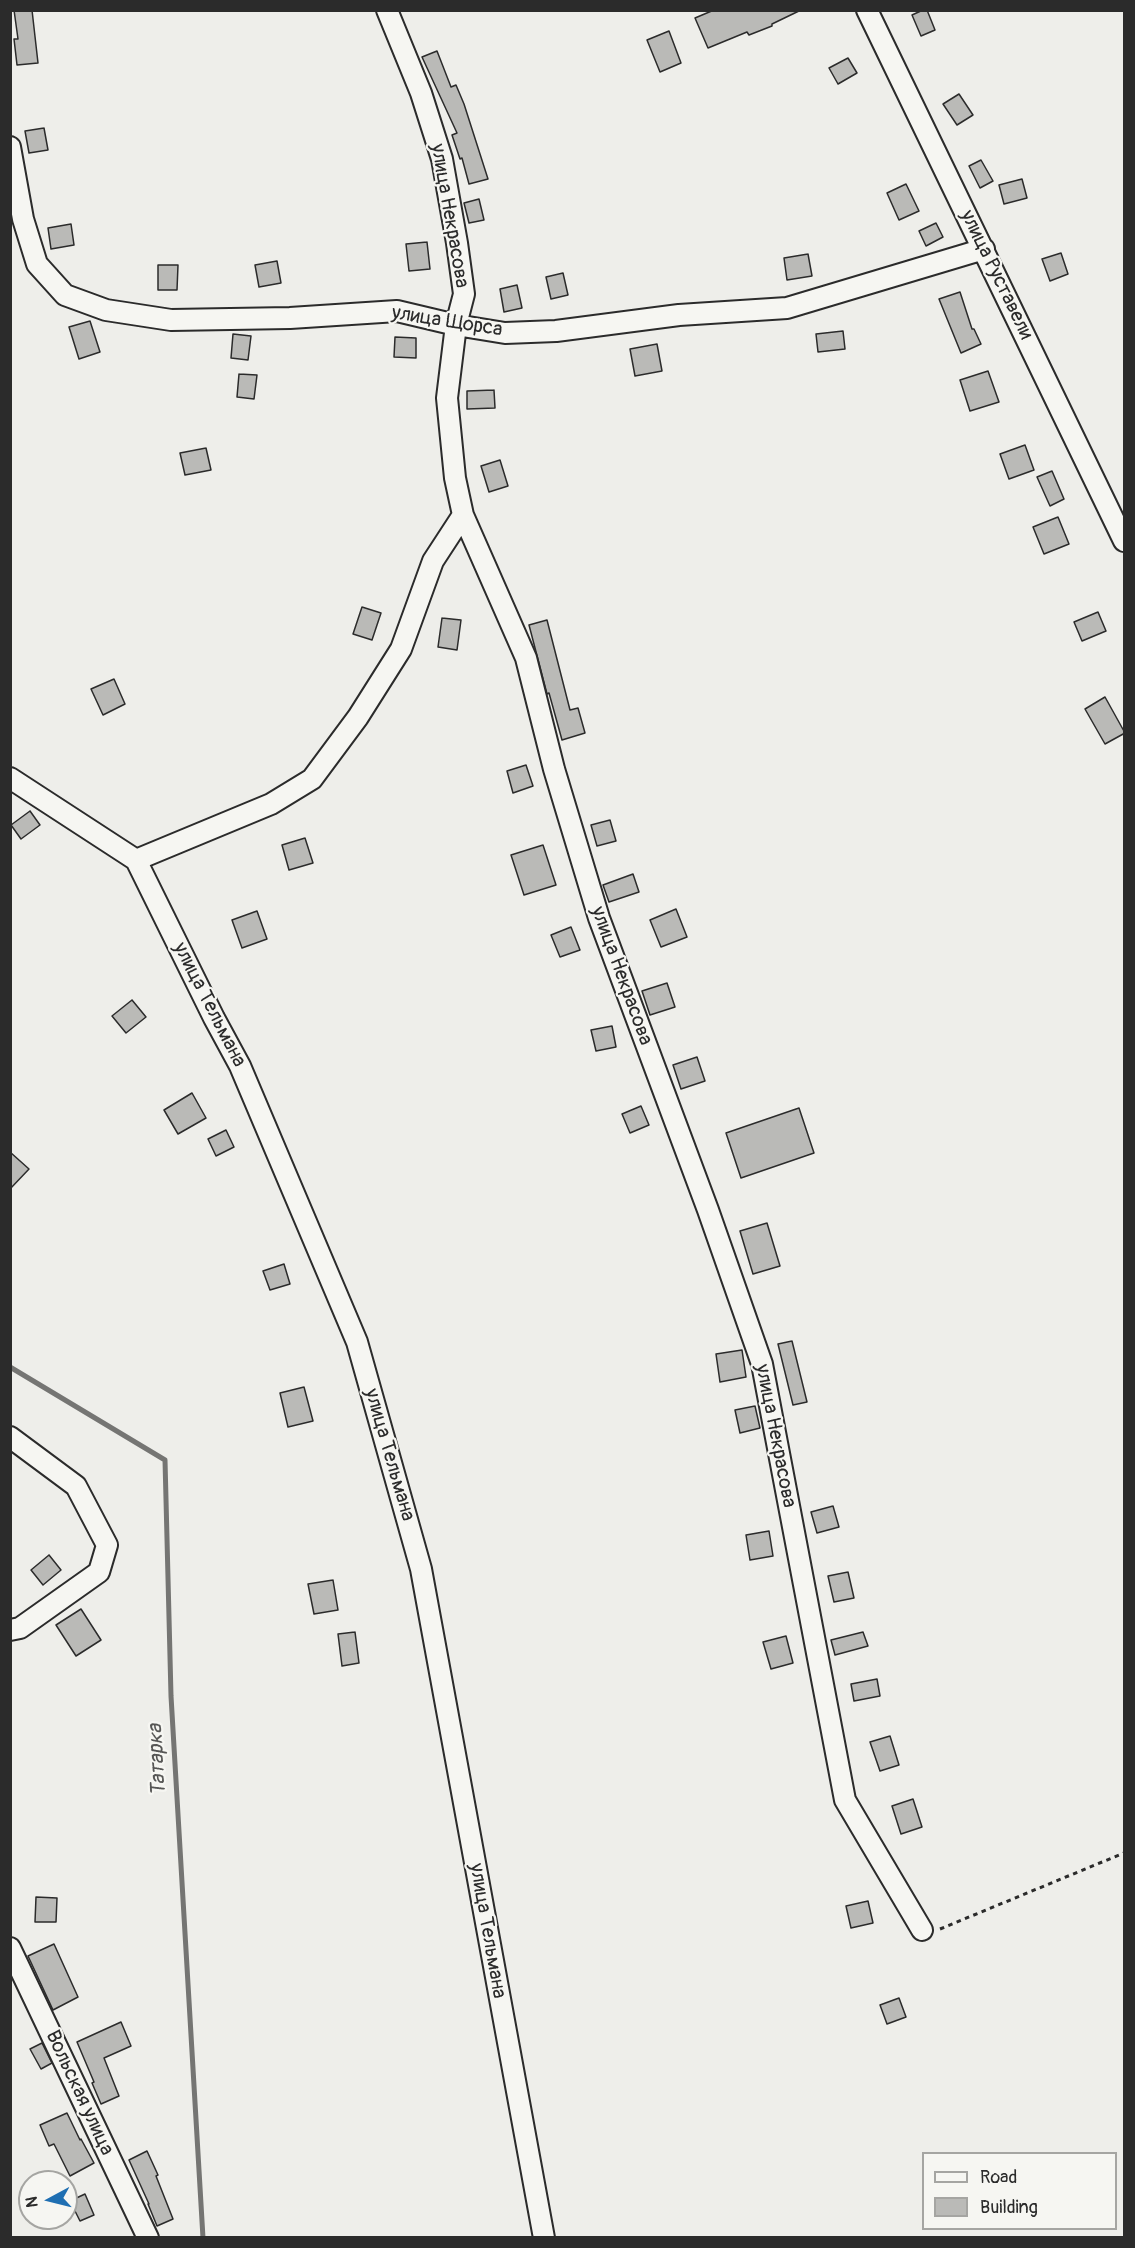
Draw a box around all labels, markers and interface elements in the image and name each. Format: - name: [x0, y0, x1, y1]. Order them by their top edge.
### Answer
- street label: улица Некрасова: [425, 142, 473, 290]
- street label: улица Руставели: [954, 206, 1038, 344]
- street label: улица Щорса: [390, 301, 504, 343]
- street label: улица Некрасова: [585, 903, 657, 1049]
- street label: улица Тельмана: [167, 939, 251, 1071]
- street label: улица Некрасова: [749, 1362, 801, 1510]
- street label: улица Тельмана: [359, 1386, 419, 1524]
- water label: Татарка: [144, 1723, 172, 1797]
- street label: улица Тельмана: [463, 1862, 511, 2000]
- street label: Вольская улица: [40, 2027, 118, 2159]
- legend: [922, 2152, 1117, 2230]
- text: Road: [980, 2166, 1017, 2189]
- north arrow: [18, 2170, 78, 2230]
- text: N: [22, 2195, 43, 2209]
- text: Building: [980, 2196, 1038, 2219]

